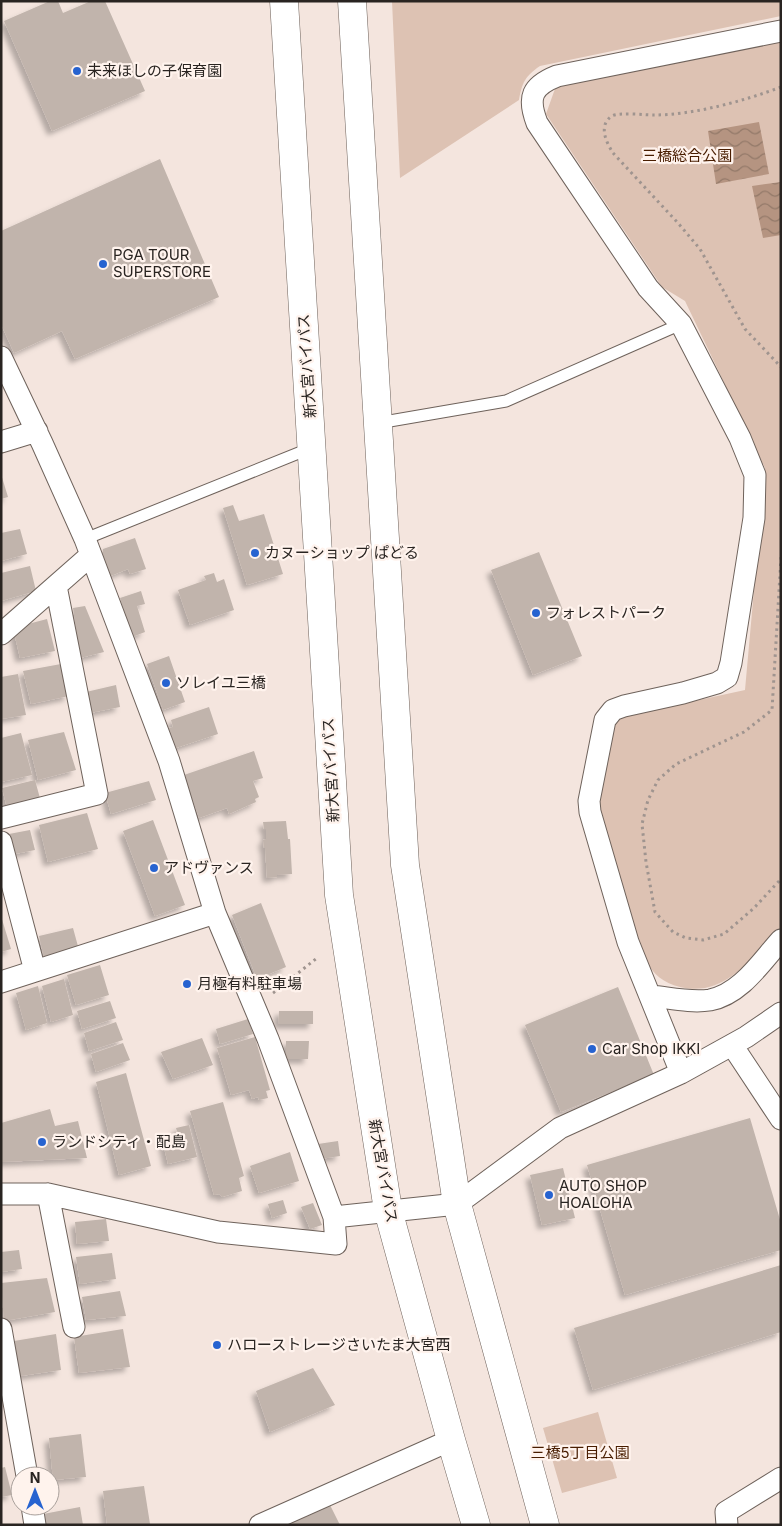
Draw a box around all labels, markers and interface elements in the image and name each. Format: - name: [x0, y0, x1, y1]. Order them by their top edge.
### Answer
- place label: 未来ほしの子保育園: [87, 61, 222, 80]
- marker: 未来ほしの子保育園: [71, 65, 83, 77]
- park label: 三橋総合公園: [642, 146, 732, 165]
- place label: PGA TOUR SUPERSTORE: [113, 245, 211, 281]
- marker: PGA TOUR SUPERSTORE: [97, 258, 109, 270]
- street label: 新大宮バイパス: [293, 313, 320, 419]
- place label: カヌーショップ ぱどる: [265, 543, 419, 562]
- marker: カヌーショップ ぱどる: [249, 547, 261, 559]
- place label: フォレストパーク: [546, 603, 666, 622]
- marker: フォレストパーク: [530, 607, 542, 619]
- place label: ソレイユ三橋: [176, 673, 266, 692]
- marker: ソレイユ三橋: [160, 677, 172, 689]
- street label: 新大宮バイパス: [318, 717, 343, 823]
- place label: アドヴァンス: [164, 858, 254, 877]
- marker: アドヴァンス: [148, 862, 160, 874]
- place label: 月極有料駐車場: [197, 974, 302, 993]
- marker: 月極有料駐車場: [181, 978, 193, 990]
- place label: Car Shop IKKI: [602, 1039, 700, 1058]
- marker: Car Shop IKKI: [586, 1043, 598, 1055]
- street label: 新大宮バイパス: [365, 1118, 402, 1224]
- place label: ランドシティ・配島: [52, 1132, 186, 1151]
- marker: ランドシティ・配島: [36, 1136, 48, 1148]
- place label: AUTO SHOP HOALOHA: [559, 1176, 647, 1212]
- marker: AUTO SHOP HOALOHA: [543, 1189, 555, 1201]
- place label: ハローストレージさいたま大宮西: [227, 1335, 451, 1354]
- marker: ハローストレージさいたま大宮西: [211, 1339, 223, 1351]
- park label: 三橋5丁目公園: [530, 1443, 630, 1462]
- north arrow: [10, 1466, 60, 1516]
- text: N: [30, 1469, 40, 1486]

